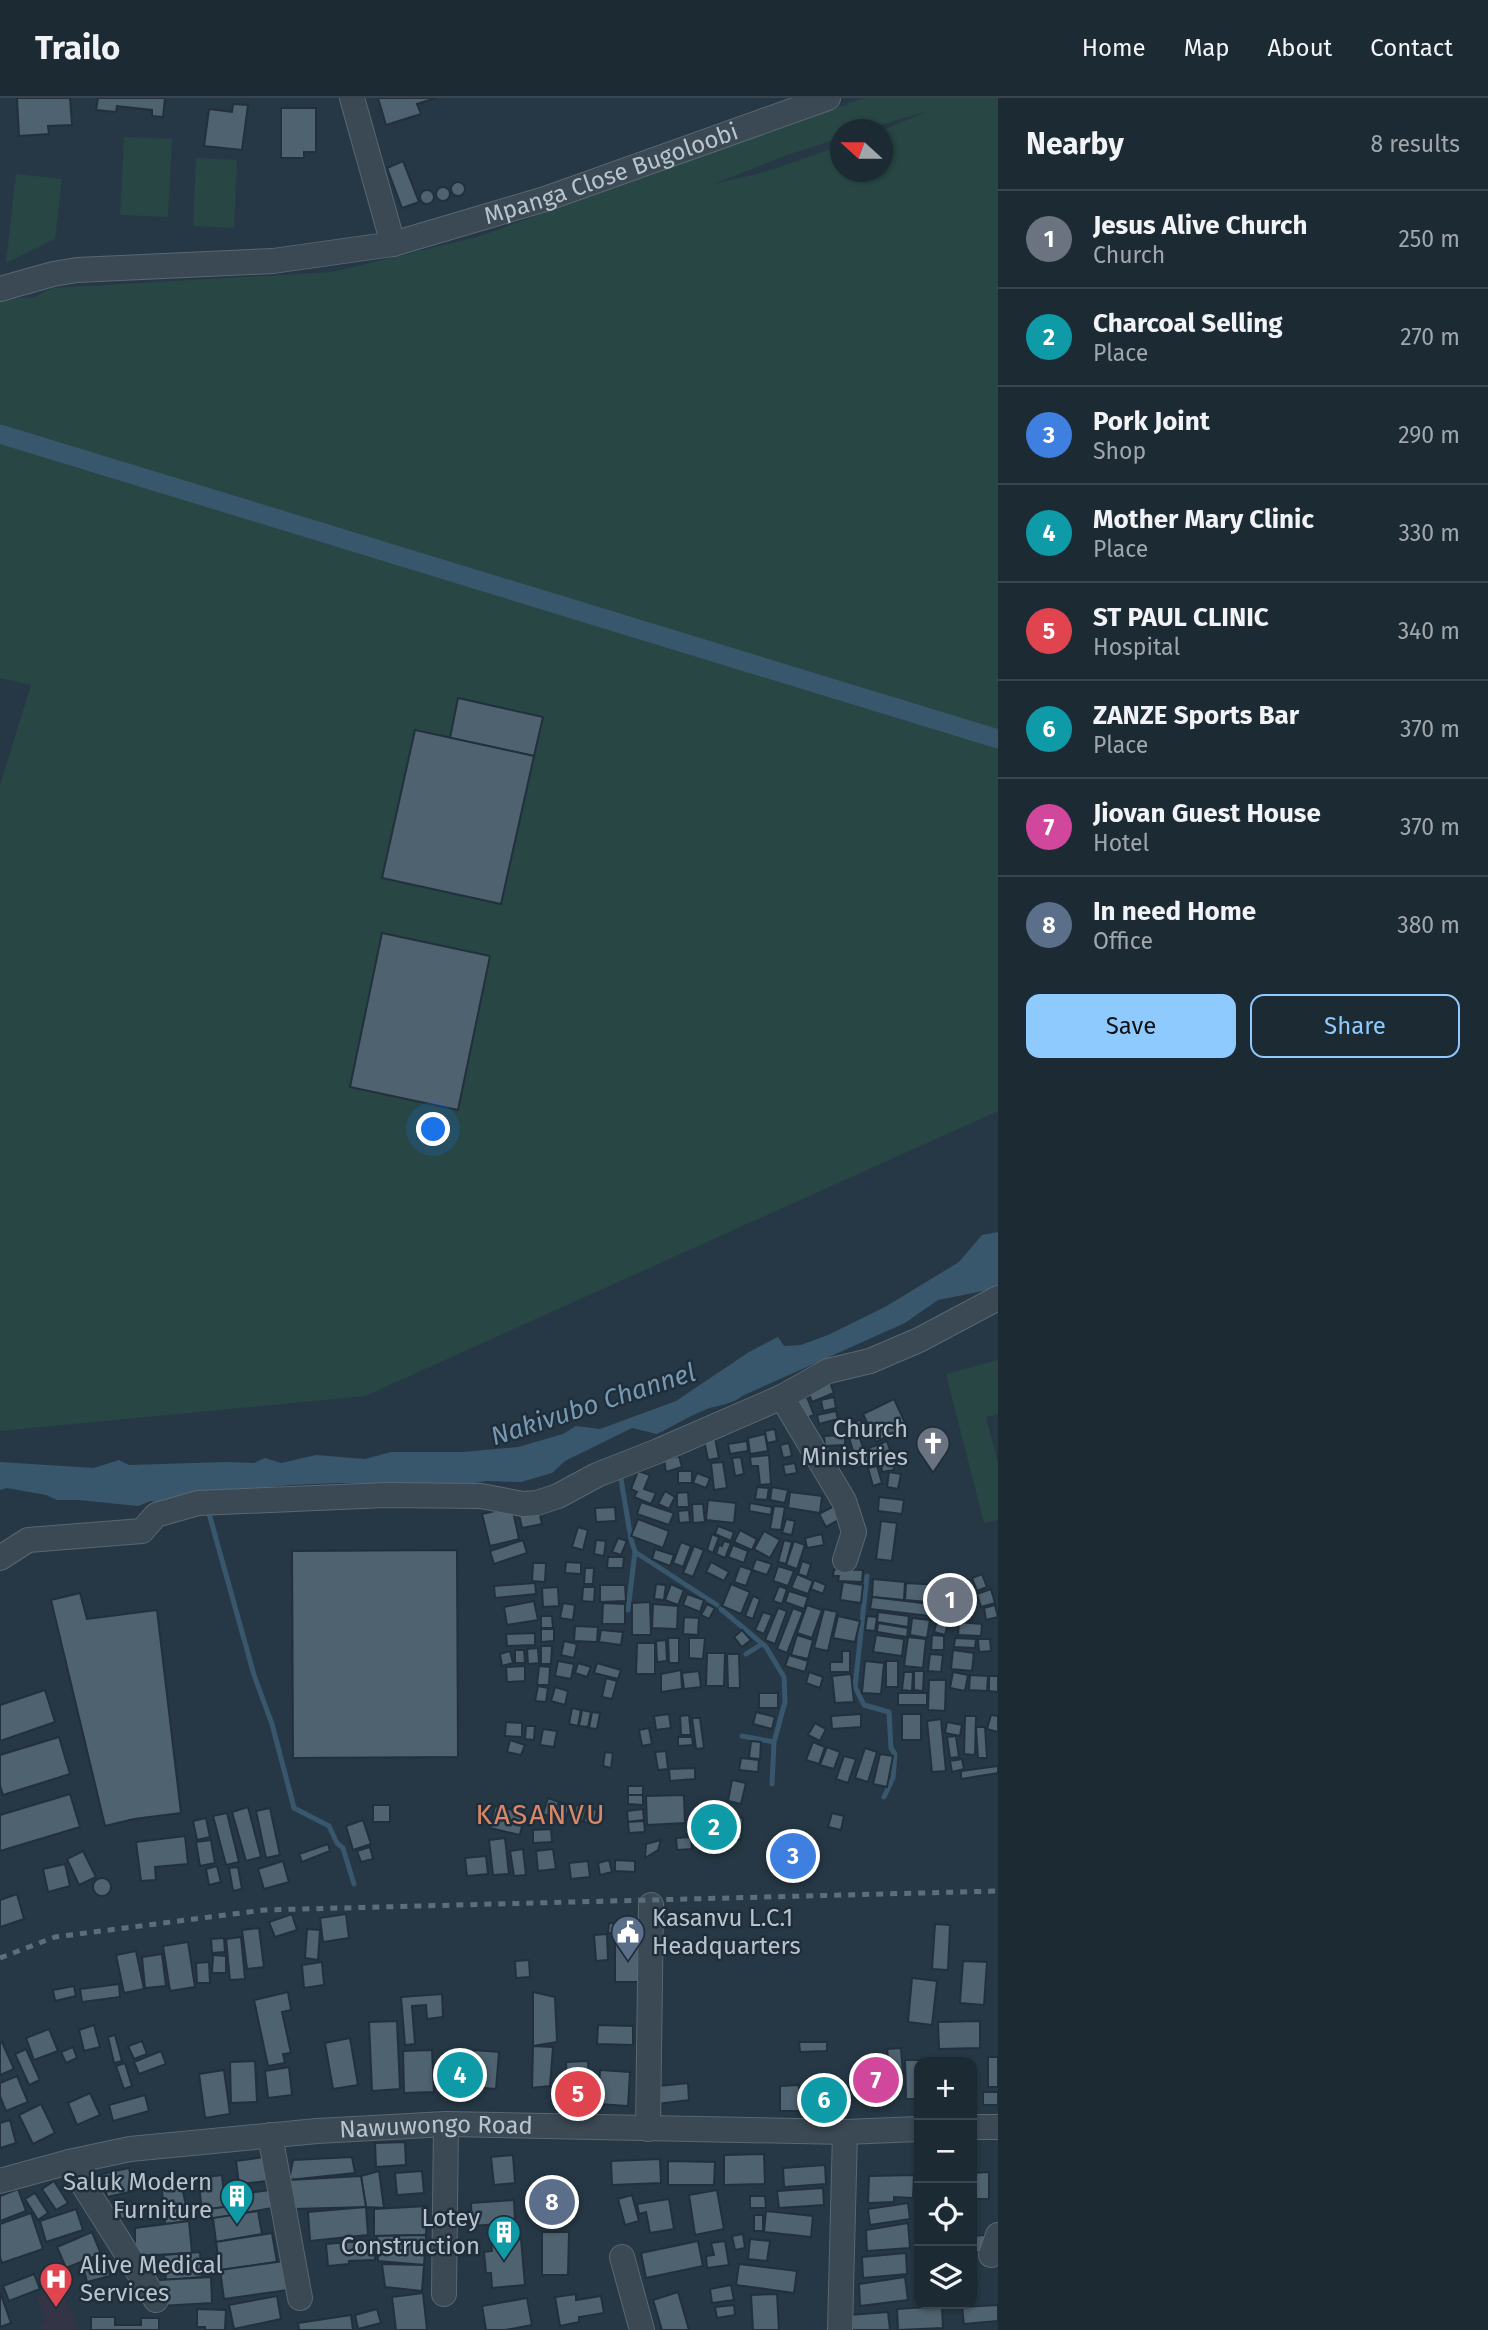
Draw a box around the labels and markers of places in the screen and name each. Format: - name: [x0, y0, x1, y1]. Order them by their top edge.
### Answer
- place label: Church Ministries: [802, 1415, 908, 1471]
- church icon: Church Ministries: [914, 1424, 952, 1473]
- pin: 1: [927, 1574, 973, 1626]
- pin: 2: [691, 1801, 737, 1853]
- pin: 3: [770, 1830, 816, 1882]
- place label: Kasanvu L.C.1 Headquarters: [652, 1904, 801, 1960]
- public building icon: Kasanvu L.C.1 Headquarters: [609, 1913, 647, 1962]
- pin: 4: [437, 2049, 483, 2101]
- pin: 7: [853, 2054, 899, 2106]
- pin: 5: [555, 2068, 601, 2120]
- pin: 6: [801, 2074, 847, 2126]
- place label: Saluk Modern Furniture: [63, 2168, 212, 2224]
- pin: 8: [529, 2176, 575, 2228]
- building icon: Saluk Modern Furniture: [218, 2177, 256, 2226]
- place label: Lotey Construction: [341, 2204, 480, 2260]
- building icon: Lotey Construction: [485, 2213, 523, 2262]
- place label: Alive Medical Services: [80, 2251, 223, 2307]
- hospital icon: Alive Medical Services: [37, 2260, 75, 2309]

